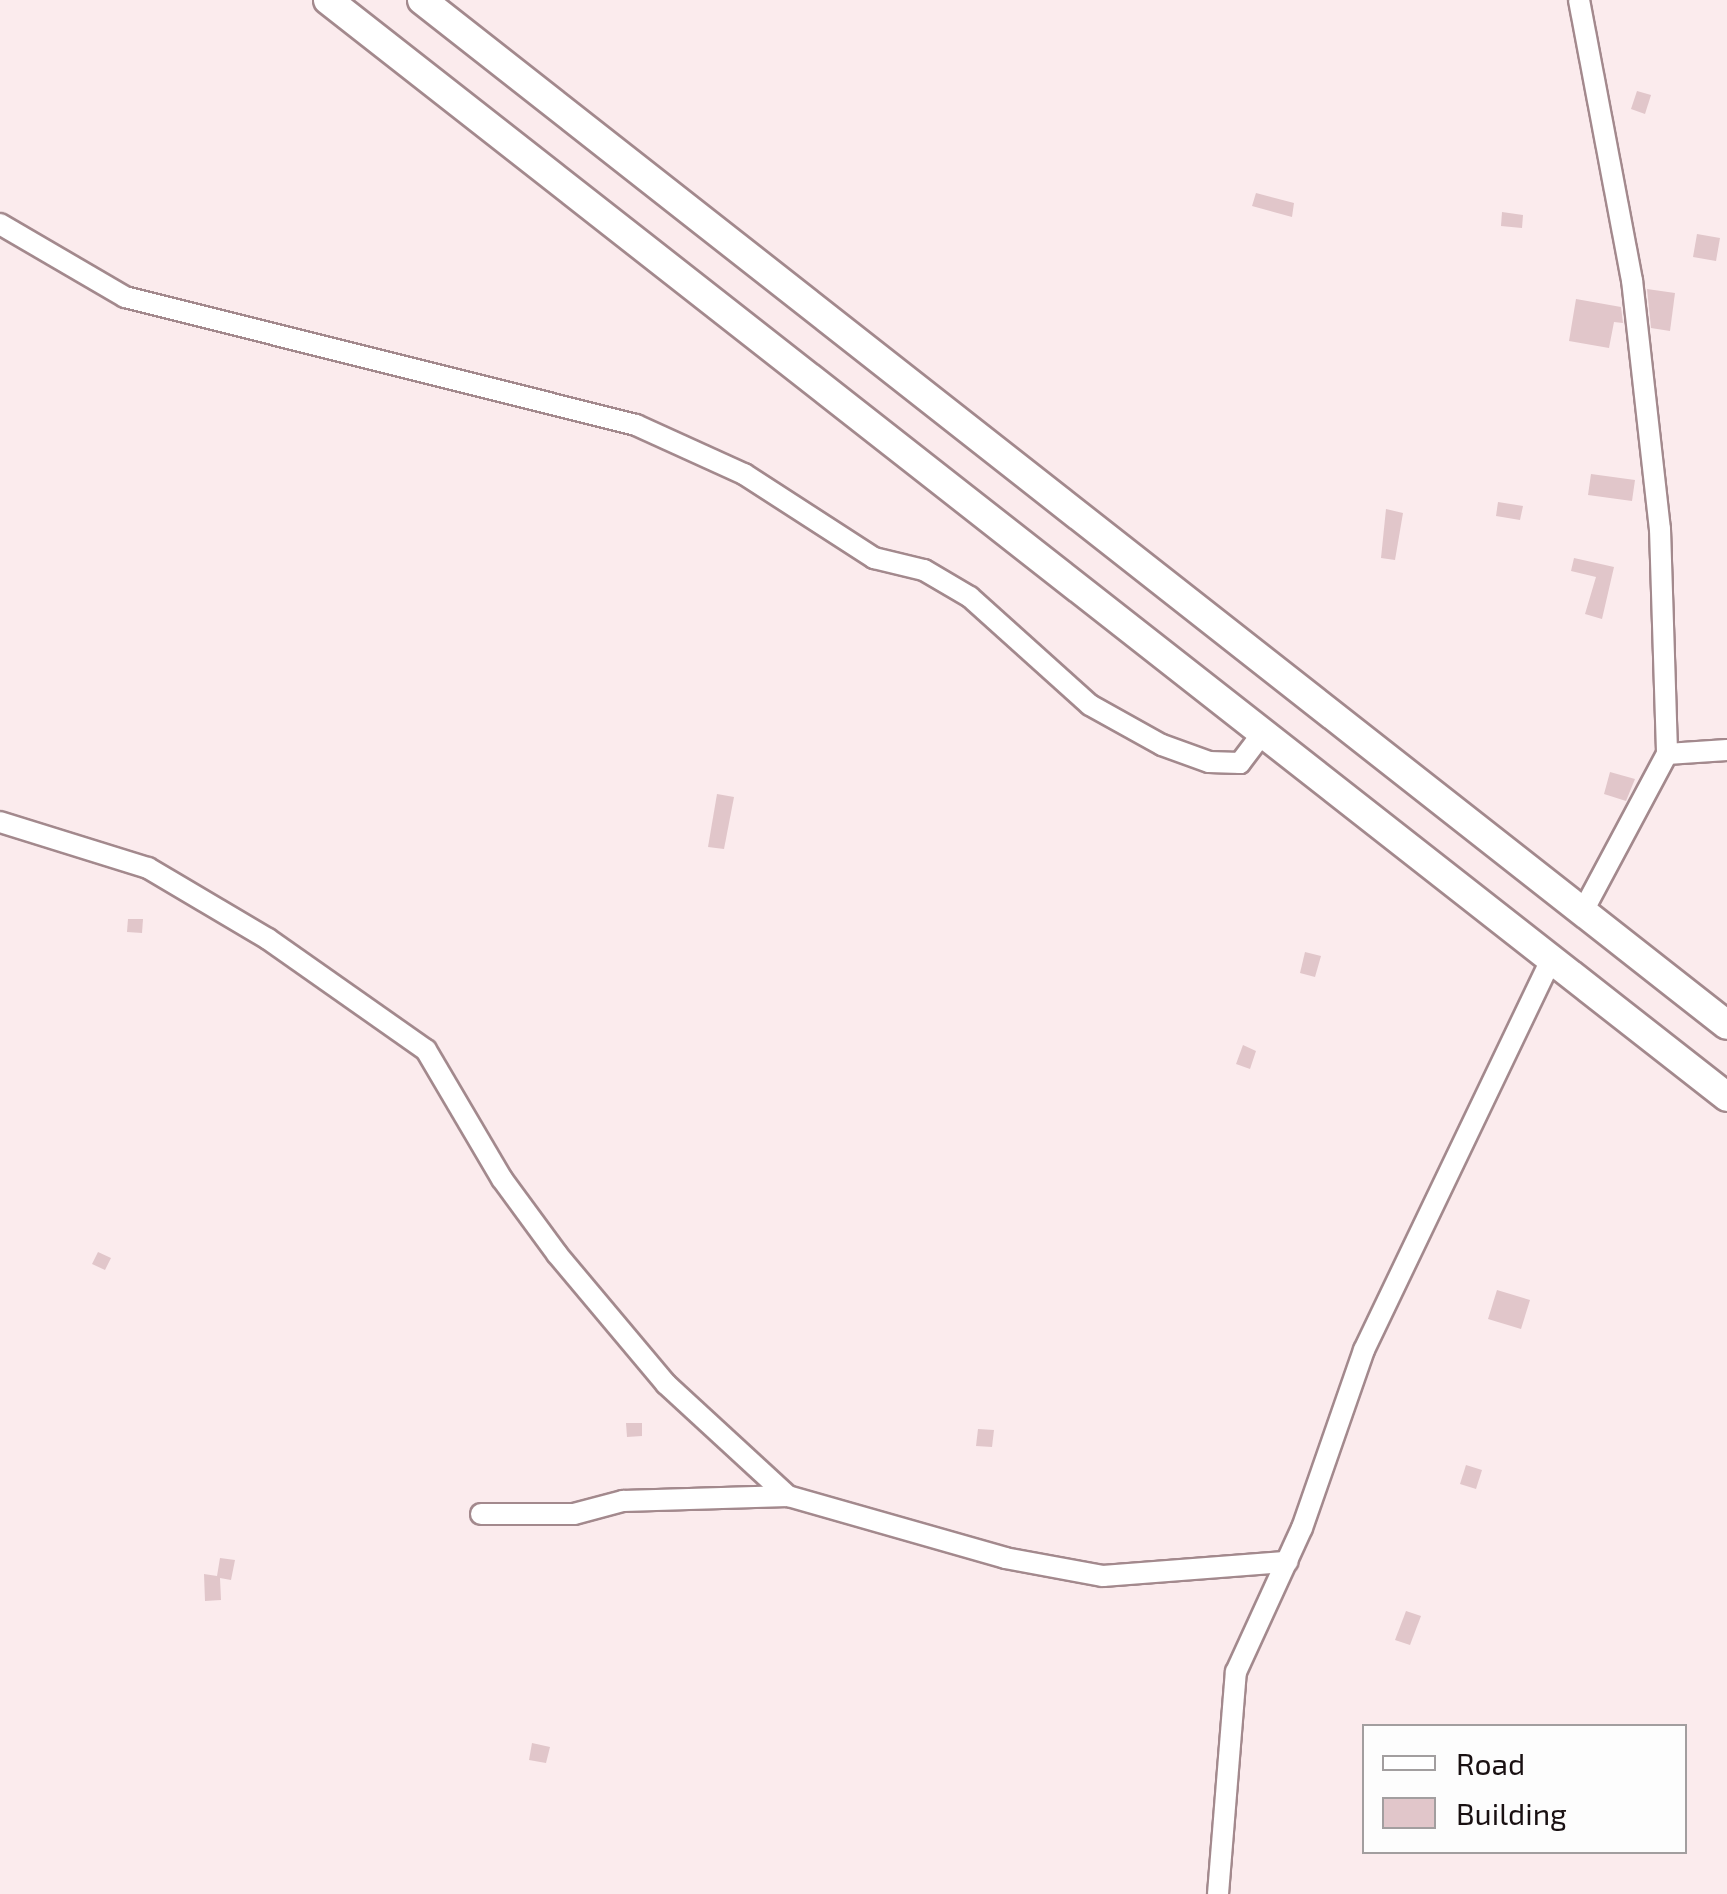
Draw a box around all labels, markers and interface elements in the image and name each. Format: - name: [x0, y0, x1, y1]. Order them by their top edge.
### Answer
- legend: [1362, 1724, 1687, 1854]
- text: Road: [1456, 1745, 1525, 1781]
- text: Building: [1456, 1795, 1567, 1831]

